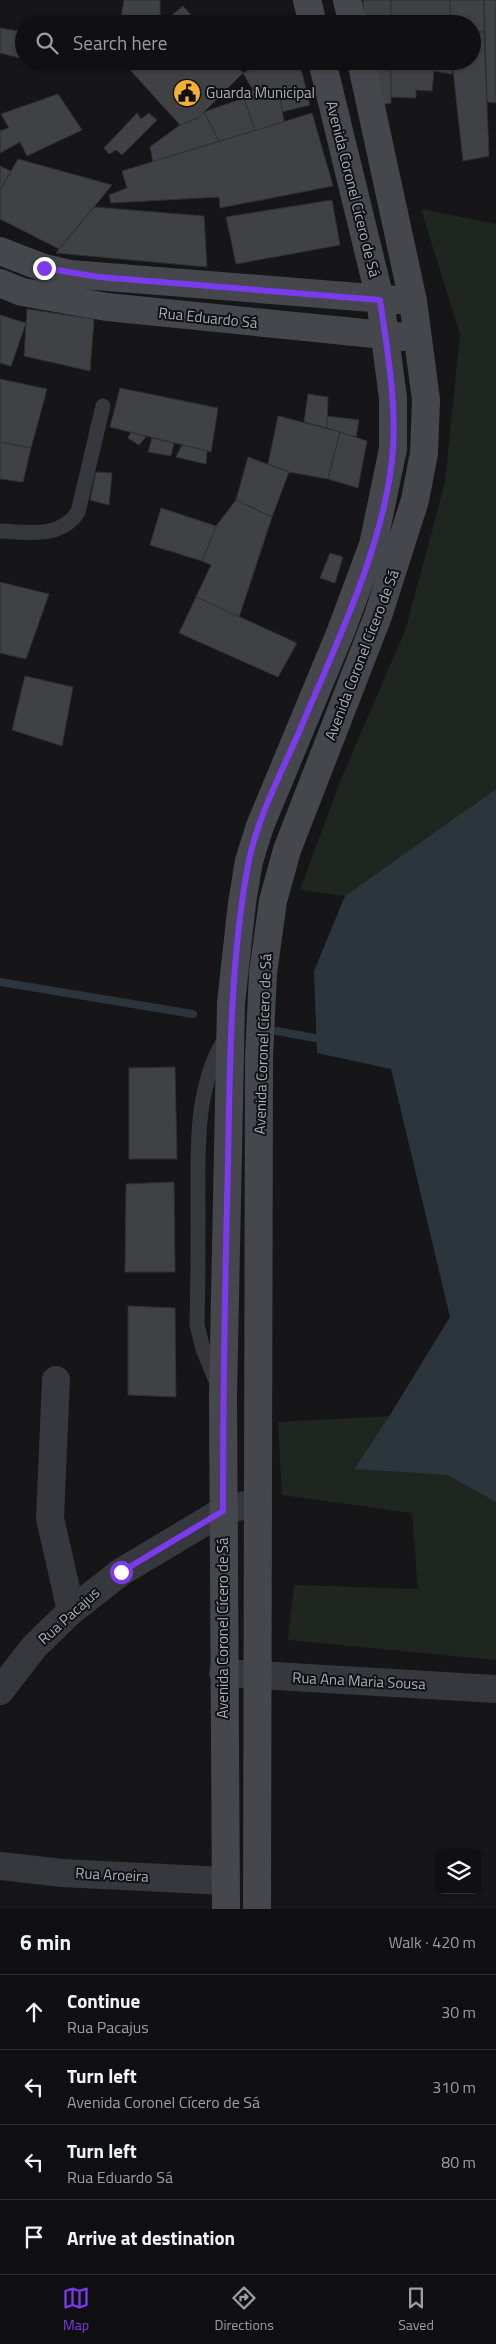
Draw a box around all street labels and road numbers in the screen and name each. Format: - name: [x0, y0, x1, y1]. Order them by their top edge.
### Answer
- street label: Avenida Coronel Cícero de Sá: [320, 98, 387, 280]
- street label: Rua Eduardo Sá: [157, 301, 259, 334]
- street label: Avenida Coronel Cícero de Sá: [318, 566, 405, 743]
- street label: Avenida Coronel Cícero de Sá: [248, 953, 277, 1135]
- street label: Avenida Coronel Cícero de Sá: [211, 1537, 234, 1718]
- street label: Rua Pacajus: [33, 1581, 105, 1650]
- street label: Rua Ana Maria Sousa: [292, 1666, 427, 1696]
- street label: Rua Aroeira: [75, 1861, 150, 1888]

